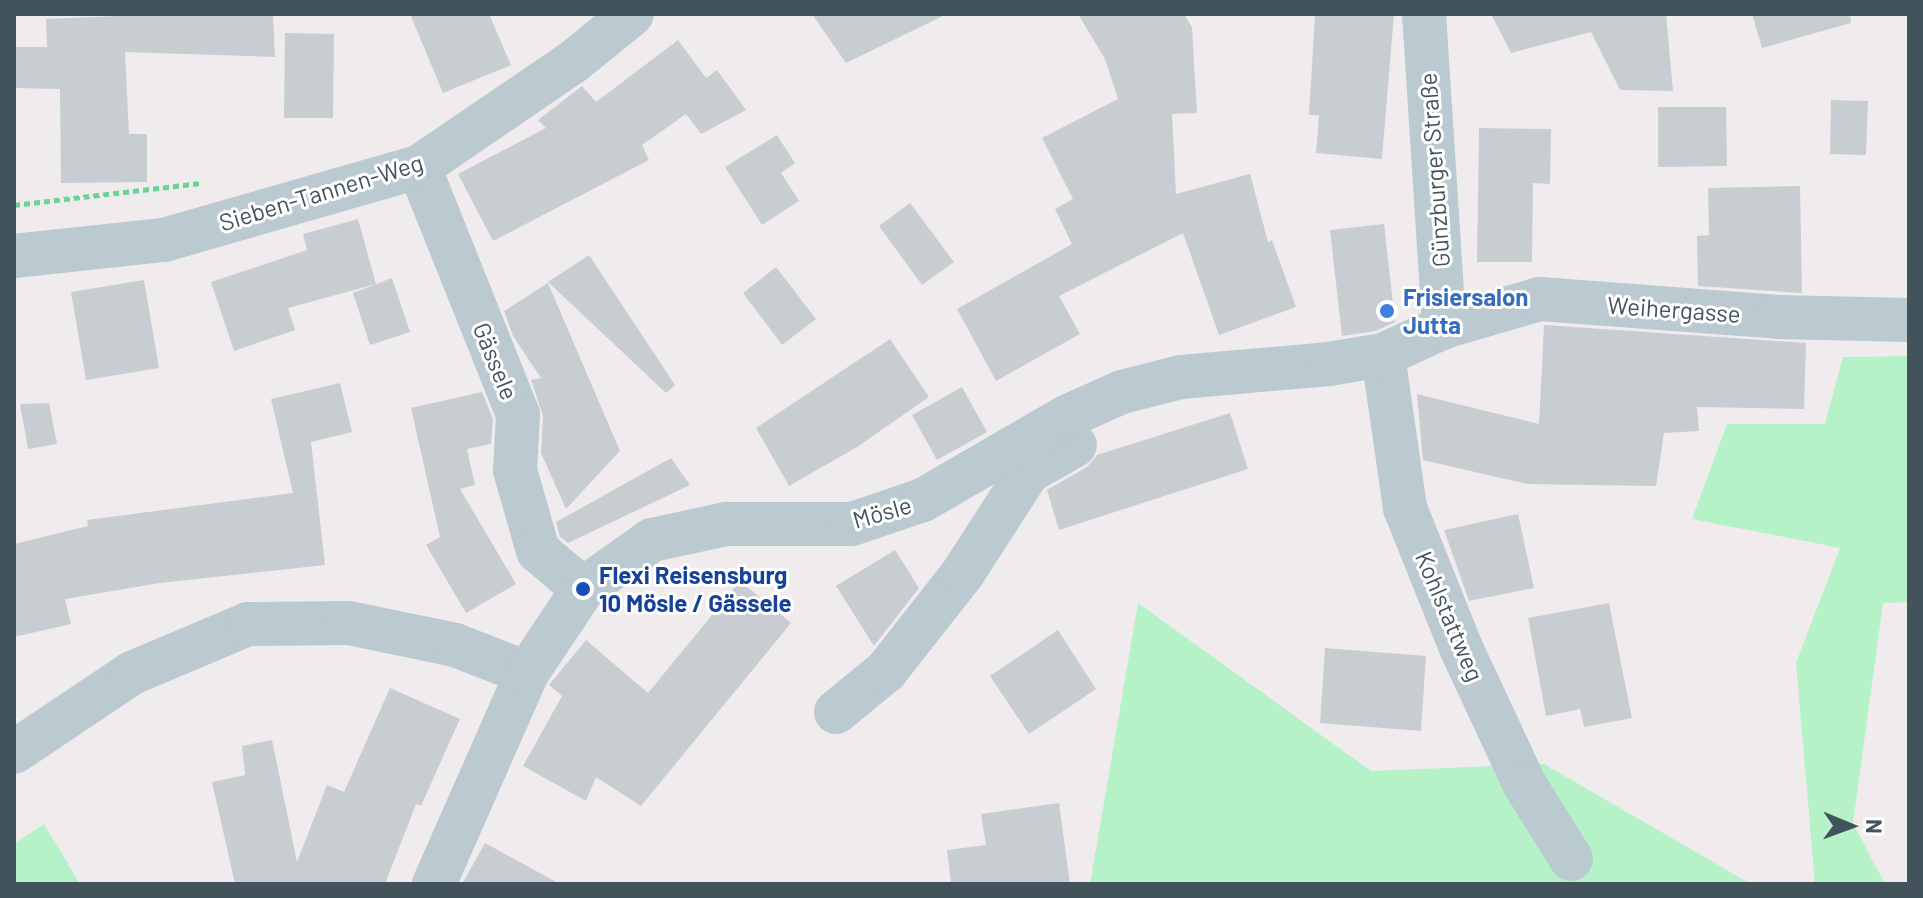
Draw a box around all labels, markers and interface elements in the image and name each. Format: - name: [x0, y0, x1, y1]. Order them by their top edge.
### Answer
- street label: Günzburger Straße: [1413, 72, 1455, 268]
- street label: Sieben-Tannen-Weg: [216, 147, 426, 237]
- place label: Frisiersalon Jutta: [1403, 283, 1528, 339]
- street label: Weihergasse: [1606, 290, 1742, 328]
- marker: Frisiersalon Jutta: [1378, 302, 1396, 320]
- street label: Gässele: [468, 318, 524, 404]
- street label: Mösle: [849, 490, 915, 534]
- street label: Kohlstattweg: [1410, 547, 1490, 685]
- place label: Flexi Reisensburg 10 Mösle / Gässele: [599, 561, 792, 617]
- marker: Flexi Reisensburg 10 Mösle / Gässele: [574, 580, 592, 598]
- north arrow: [1811, 786, 1891, 866]
- text: N: [1862, 819, 1888, 834]

